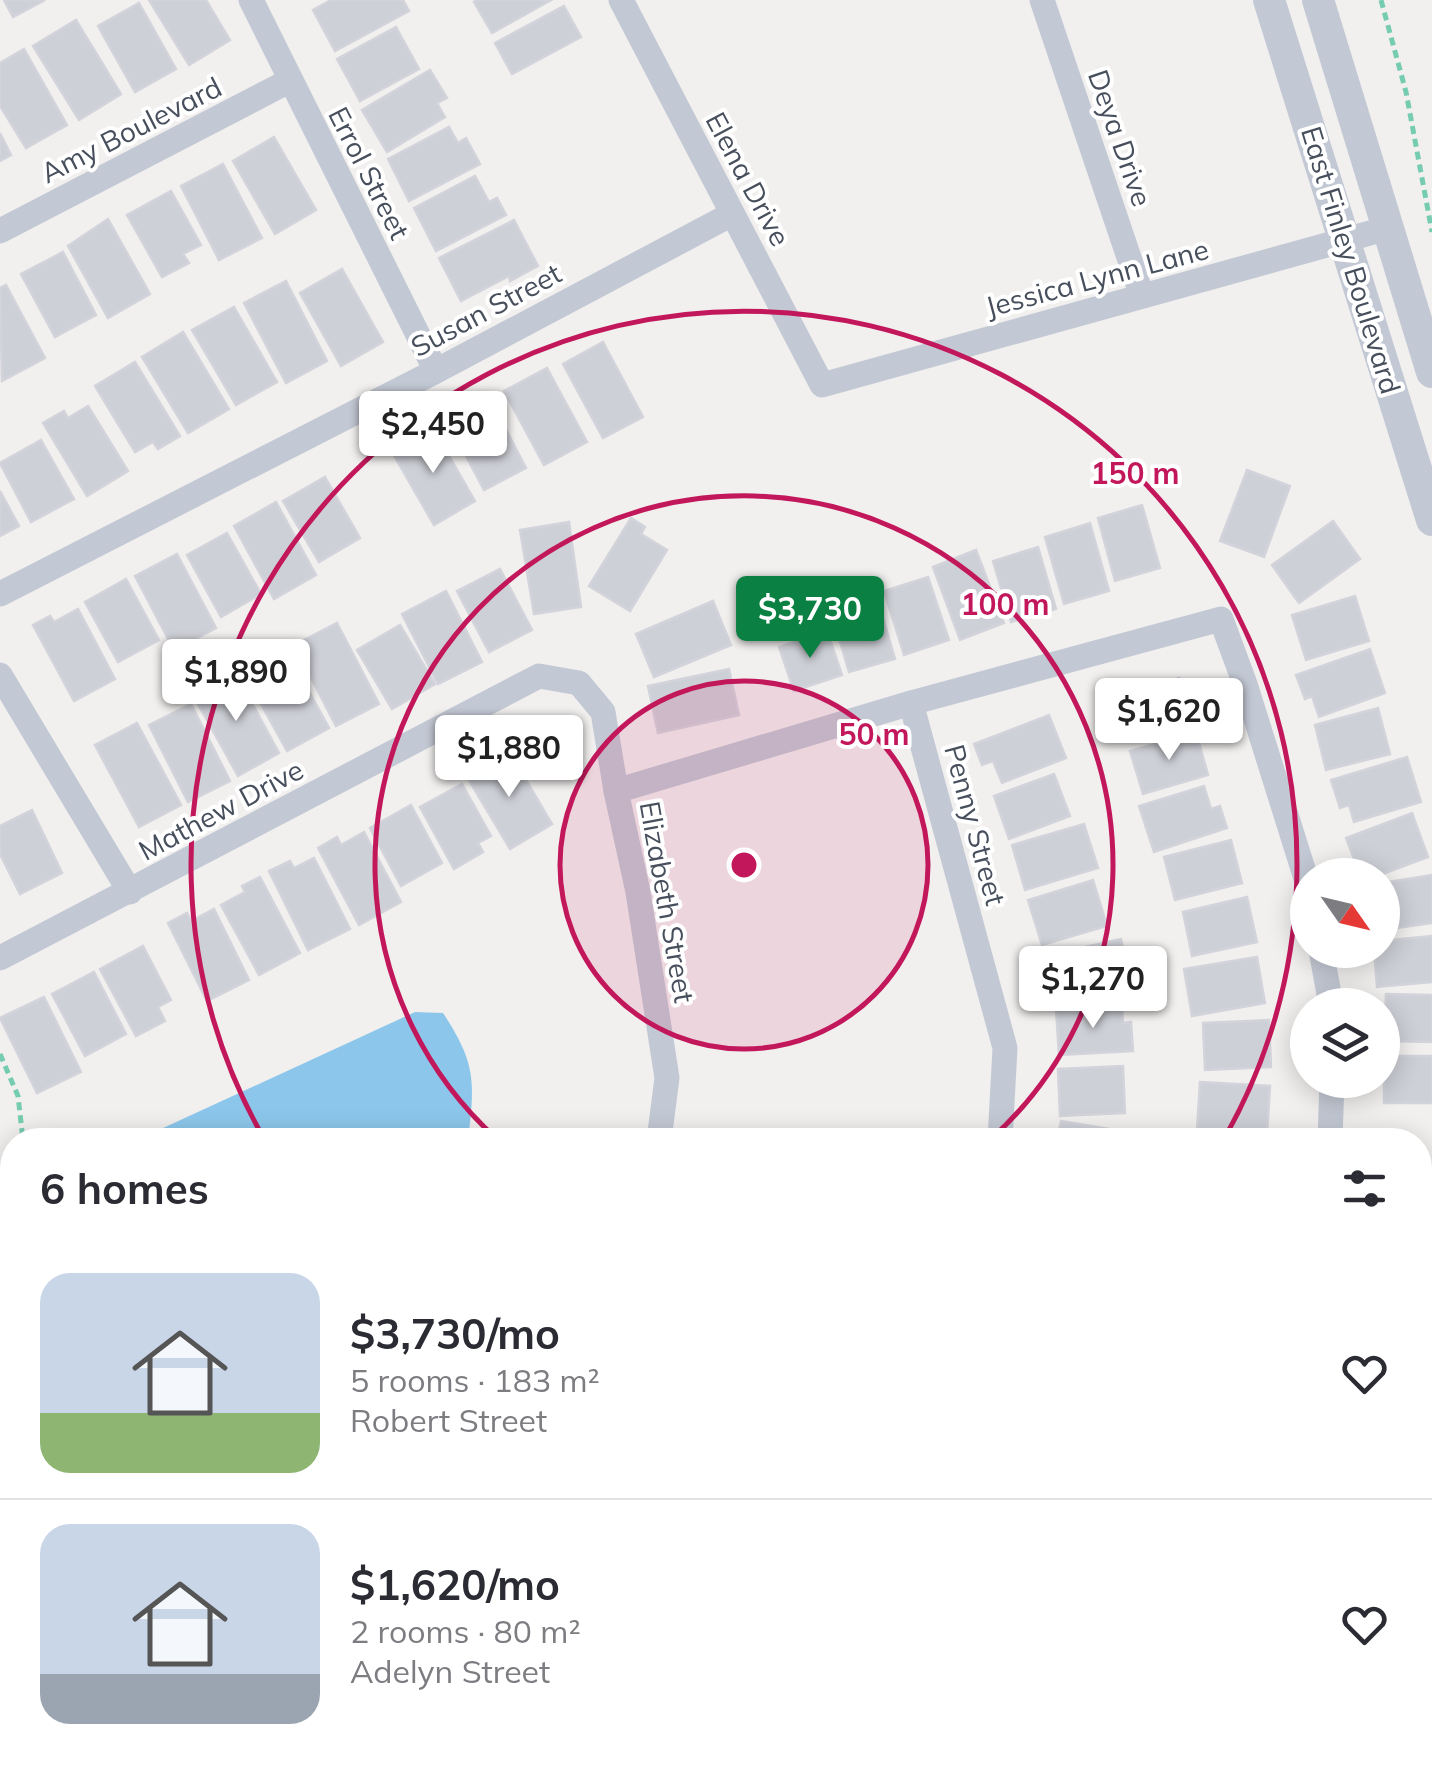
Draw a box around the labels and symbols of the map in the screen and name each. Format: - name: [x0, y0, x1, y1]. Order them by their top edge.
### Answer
- street label: Deya Drive: [1081, 65, 1160, 211]
- street label: Amy Boulevard: [34, 69, 227, 190]
- street label: Errol Street: [321, 101, 418, 245]
- street label: Elena Drive: [699, 106, 798, 252]
- street label: East Finley Boulevard: [1294, 122, 1409, 398]
- street label: Jessica Lynn Lane: [981, 231, 1212, 324]
- street label: Susan Street: [405, 255, 567, 364]
- pin: $2,450: [352, 391, 514, 476]
- text: 150 m: [1090, 454, 1180, 492]
- pin: $3,730: [729, 576, 891, 661]
- text: 100 m: [960, 585, 1050, 623]
- pin: $1,890: [155, 639, 317, 724]
- pin: $1,620: [1088, 678, 1250, 763]
- pin: $1,880: [428, 715, 590, 800]
- text: 50 m: [838, 715, 910, 753]
- street label: Penny Street: [937, 741, 1014, 909]
- street label: Mathew Drive: [132, 752, 309, 868]
- street label: Elizabeth Street: [633, 798, 702, 1006]
- centre of rings: [726, 847, 762, 883]
- north arrow: [1290, 858, 1400, 968]
- pin: $1,270: [1012, 946, 1174, 1031]

